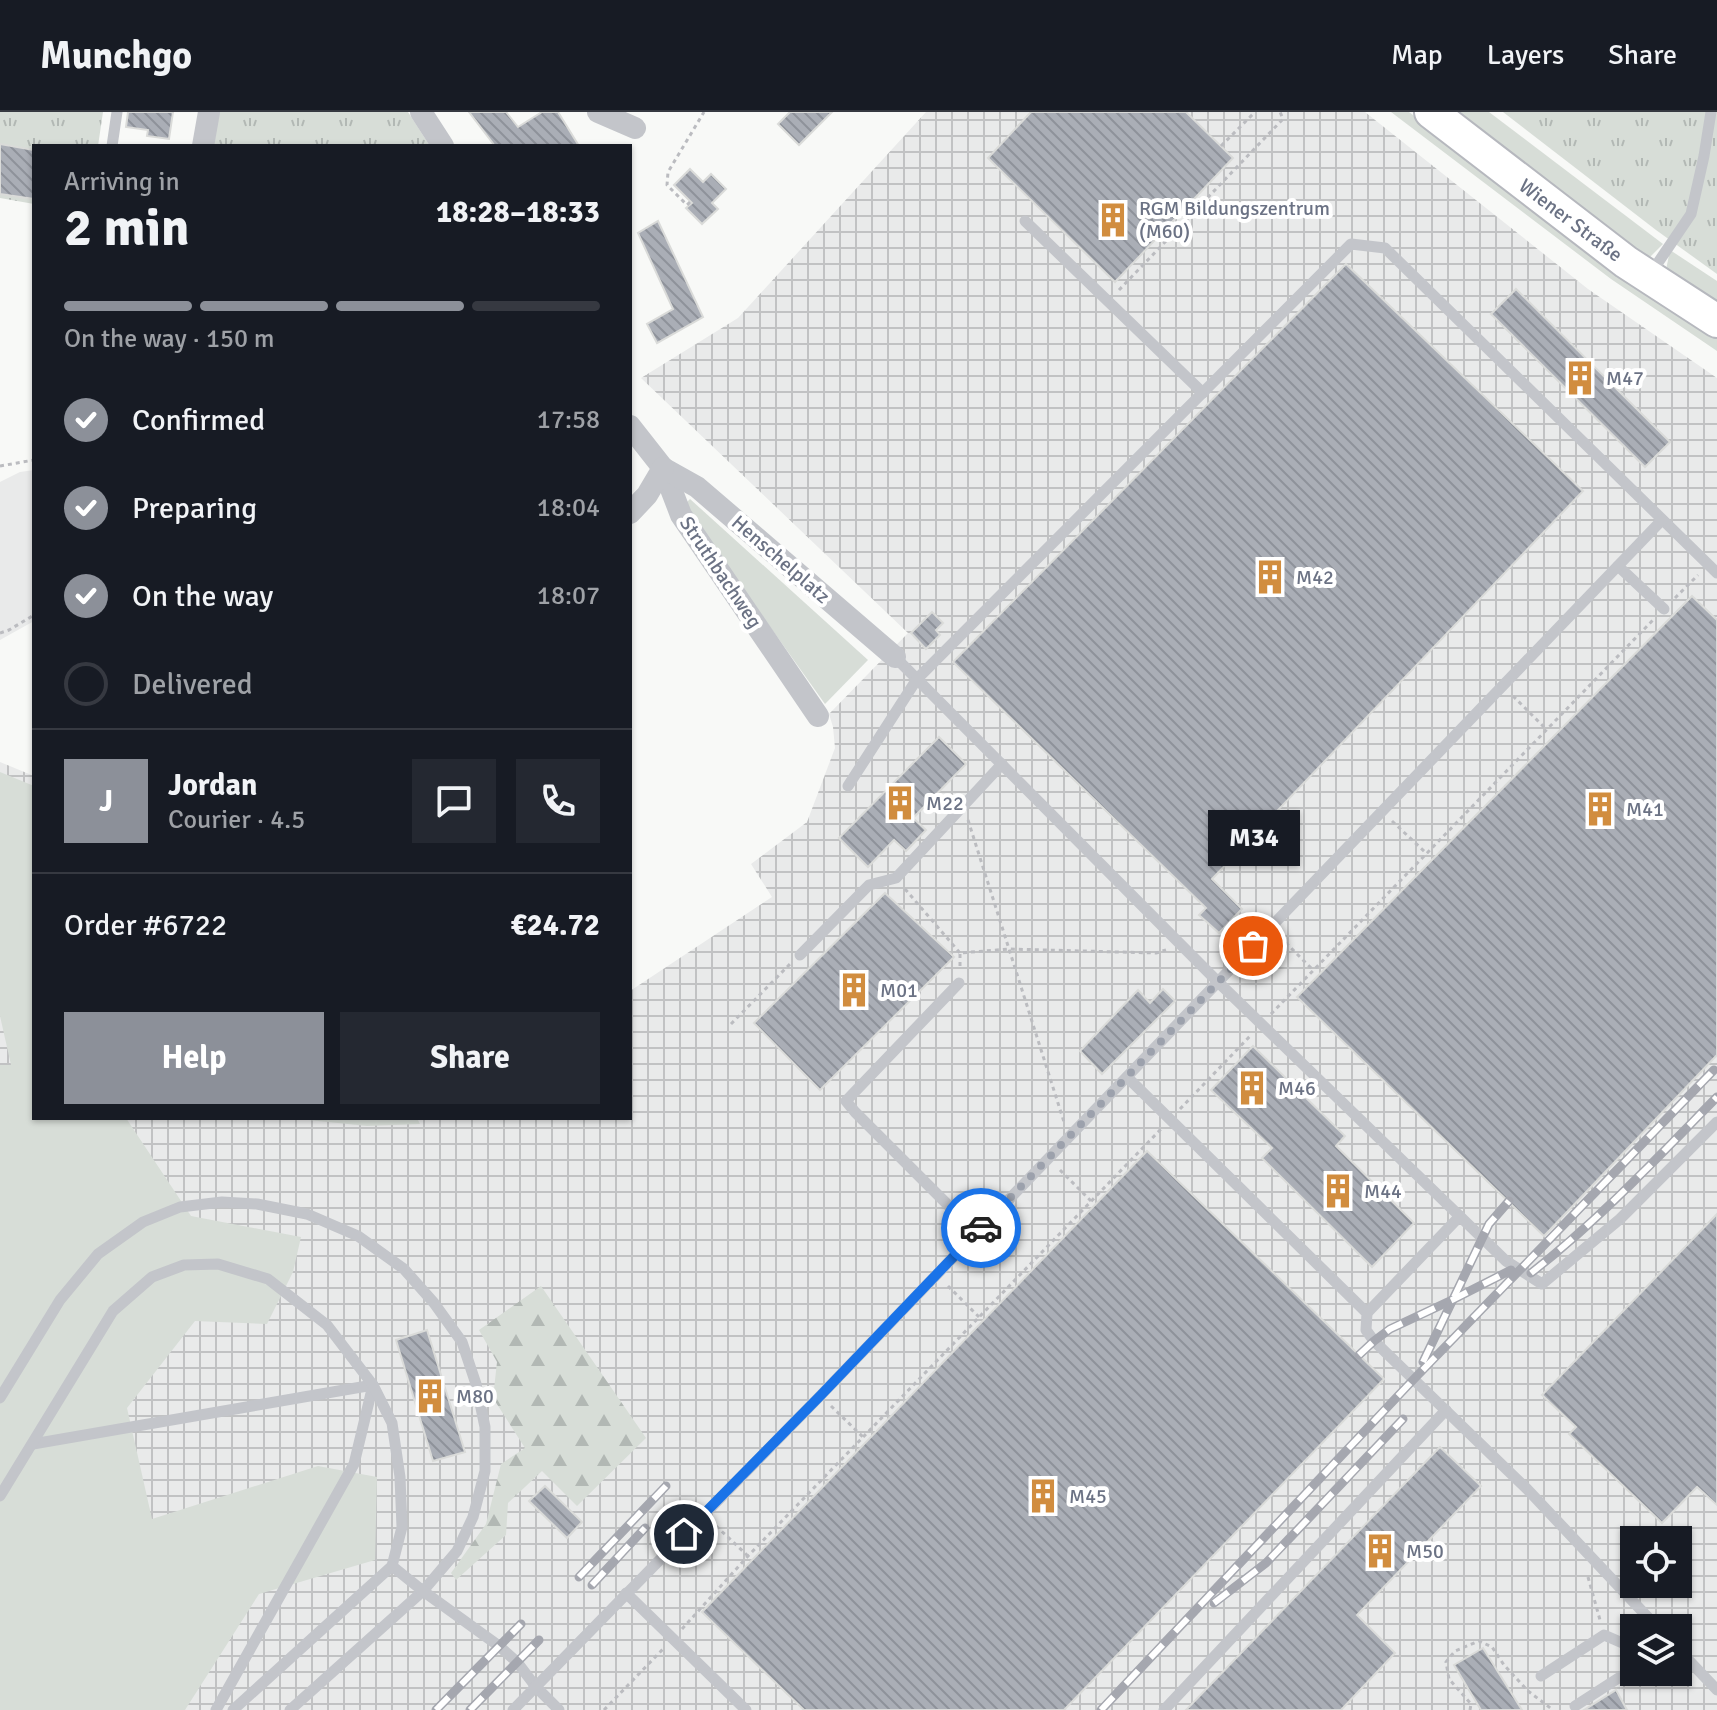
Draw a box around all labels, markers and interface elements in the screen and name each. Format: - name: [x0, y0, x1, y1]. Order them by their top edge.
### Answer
- text: Munchgo: [40, 32, 192, 79]
- text: Map: [1391, 38, 1443, 72]
- text: Layers: [1487, 38, 1564, 72]
- text: Share: [1608, 38, 1677, 72]
- text: Arriving in: [64, 166, 180, 198]
- street label: Wiener Straße: [1514, 173, 1627, 267]
- text: 18:28–18:33: [436, 194, 600, 231]
- text: 2 min: [64, 196, 190, 260]
- place label: RGM Bildungszentrum (M60): [1139, 196, 1330, 244]
- building icon: RGM Bildungszentrum (M60): [1094, 201, 1132, 239]
- text: On the way · 150 m: [64, 323, 274, 355]
- building icon: M47: [1561, 359, 1599, 397]
- place label: M47: [1606, 366, 1644, 391]
- icon: check: [64, 398, 108, 442]
- text: Confirmed: [132, 402, 265, 439]
- text: 17:58: [537, 404, 600, 436]
- icon: check: [64, 486, 108, 530]
- text: Preparing: [132, 490, 257, 527]
- text: 18:04: [537, 492, 600, 524]
- street label: Henschelplatz: [726, 510, 835, 609]
- street label: Struthbachweg: [674, 512, 767, 633]
- building icon: M42: [1251, 558, 1289, 596]
- place label: M42: [1296, 565, 1334, 590]
- icon: check: [64, 574, 108, 618]
- text: On the way: [132, 578, 273, 615]
- text: 18:07: [537, 580, 600, 612]
- text: Delivered: [132, 666, 253, 703]
- button: chat: [412, 759, 496, 843]
- button: phone: [516, 759, 600, 843]
- text: Jordan: [168, 767, 257, 804]
- text: J: [99, 783, 113, 820]
- building icon: M22: [881, 784, 919, 822]
- building icon: M41: [1581, 790, 1619, 828]
- place label: M22: [926, 791, 964, 816]
- place label: M41: [1626, 797, 1664, 822]
- text: Courier · 4.5: [168, 804, 305, 836]
- callout: M34: [1207, 810, 1299, 866]
- text: M34: [1229, 822, 1279, 854]
- text: Order #6722: [64, 907, 227, 944]
- text: €24.72: [510, 907, 600, 944]
- pin: [1219, 912, 1287, 980]
- icon: bag: [1231, 924, 1275, 968]
- building icon: M01: [835, 971, 873, 1009]
- place label: M01: [880, 978, 918, 1003]
- button: Help: [64, 1012, 324, 1104]
- button: Share: [340, 1012, 600, 1104]
- building icon: M46: [1233, 1069, 1271, 1107]
- place label: M46: [1278, 1076, 1316, 1101]
- building icon: M44: [1319, 1172, 1357, 1210]
- place label: M44: [1364, 1179, 1402, 1204]
- courier: [941, 1188, 1021, 1268]
- icon: car: [959, 1206, 1003, 1250]
- building icon: M80: [411, 1377, 449, 1415]
- place label: M80: [456, 1384, 494, 1409]
- building icon: M45: [1024, 1477, 1062, 1515]
- place label: M45: [1069, 1484, 1107, 1509]
- pin: [650, 1500, 718, 1568]
- icon: home: [662, 1512, 706, 1556]
- map controls: [1620, 1526, 1692, 1686]
- button: locate: [1620, 1526, 1692, 1598]
- building icon: M50: [1361, 1532, 1399, 1570]
- place label: M50: [1406, 1539, 1444, 1564]
- button: layers: [1620, 1614, 1692, 1686]

